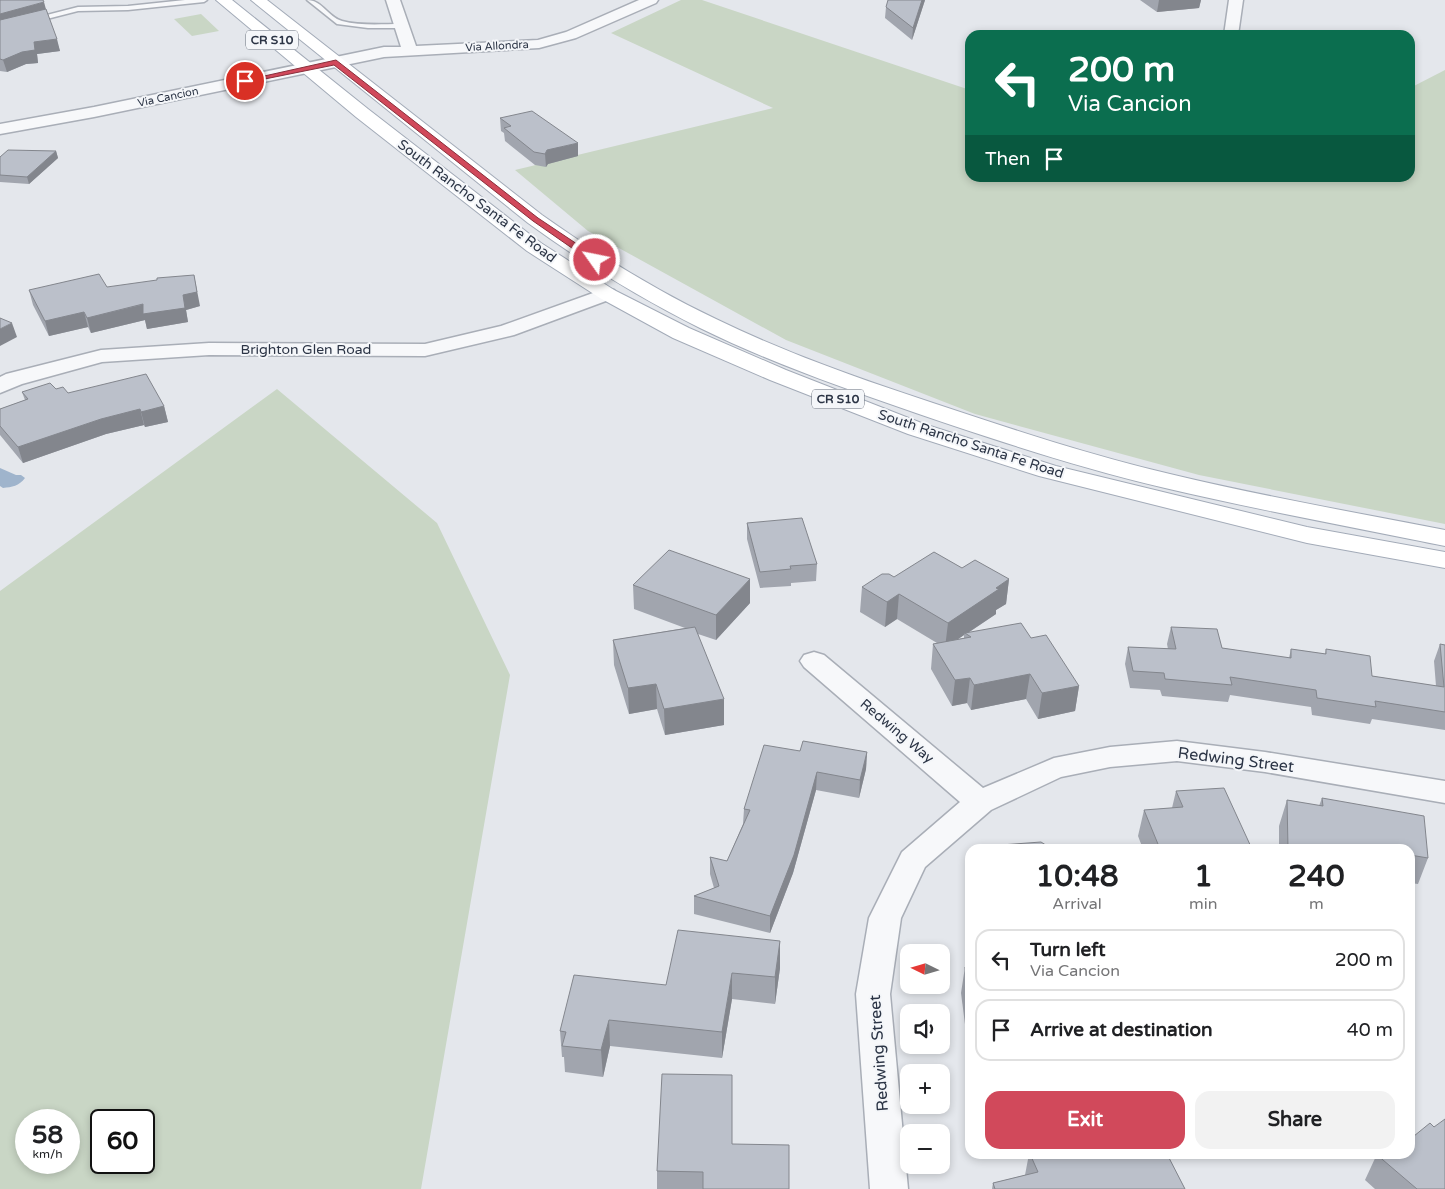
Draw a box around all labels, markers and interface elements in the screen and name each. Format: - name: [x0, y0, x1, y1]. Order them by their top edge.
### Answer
- road number: CR S10: [246, 30, 298, 50]
- street label: Via Allondra: [465, 38, 529, 54]
- text: 200 m: [1068, 49, 1175, 91]
- icon: left: [985, 50, 1050, 115]
- pin: [224, 60, 266, 102]
- icon: arrive: [231, 67, 259, 95]
- street label: Via Cancion: [136, 84, 200, 110]
- text: Via Cancion: [1068, 91, 1192, 117]
- street label: South Rancho Santa Fe Road: [394, 136, 560, 266]
- icon: arrive: [1040, 145, 1068, 173]
- text: Then: [985, 148, 1030, 170]
- position arrow: [568, 233, 620, 285]
- street label: Brighton Glen Road: [241, 341, 371, 358]
- road number: CR S10: [812, 389, 864, 408]
- street label: South Rancho Santa Fe Road: [876, 406, 1066, 482]
- street label: Redwing Way: [857, 695, 938, 767]
- street label: Redwing Street: [1177, 743, 1295, 777]
- text: 10:48: [1035, 858, 1119, 895]
- text: 1: [1194, 858, 1213, 895]
- text: 240: [1288, 858, 1345, 895]
- text: Arrival: [1052, 894, 1102, 914]
- text: min: [1189, 894, 1218, 914]
- text: m: [1309, 894, 1324, 914]
- text: Turn left: [1030, 939, 1106, 961]
- north arrow: [900, 944, 950, 994]
- map controls: [900, 944, 950, 1174]
- icon: left: [987, 946, 1015, 974]
- text: 200 m: [1335, 949, 1393, 971]
- text: Via Cancion: [1030, 961, 1120, 981]
- street label: Redwing Street: [865, 994, 893, 1112]
- button: sound: [900, 1004, 950, 1054]
- icon: arrive: [987, 1016, 1015, 1044]
- text: Arrive at destination: [1030, 1019, 1213, 1041]
- text: 40 m: [1347, 1019, 1393, 1041]
- button: +: [900, 1064, 950, 1114]
- button: Exit: [985, 1091, 1185, 1149]
- button: Share: [1195, 1091, 1395, 1149]
- speed limit sign: 60: [90, 1109, 155, 1174]
- text: 58: [32, 1120, 63, 1150]
- button: −: [900, 1124, 950, 1174]
- text: km/h: [32, 1147, 63, 1161]

